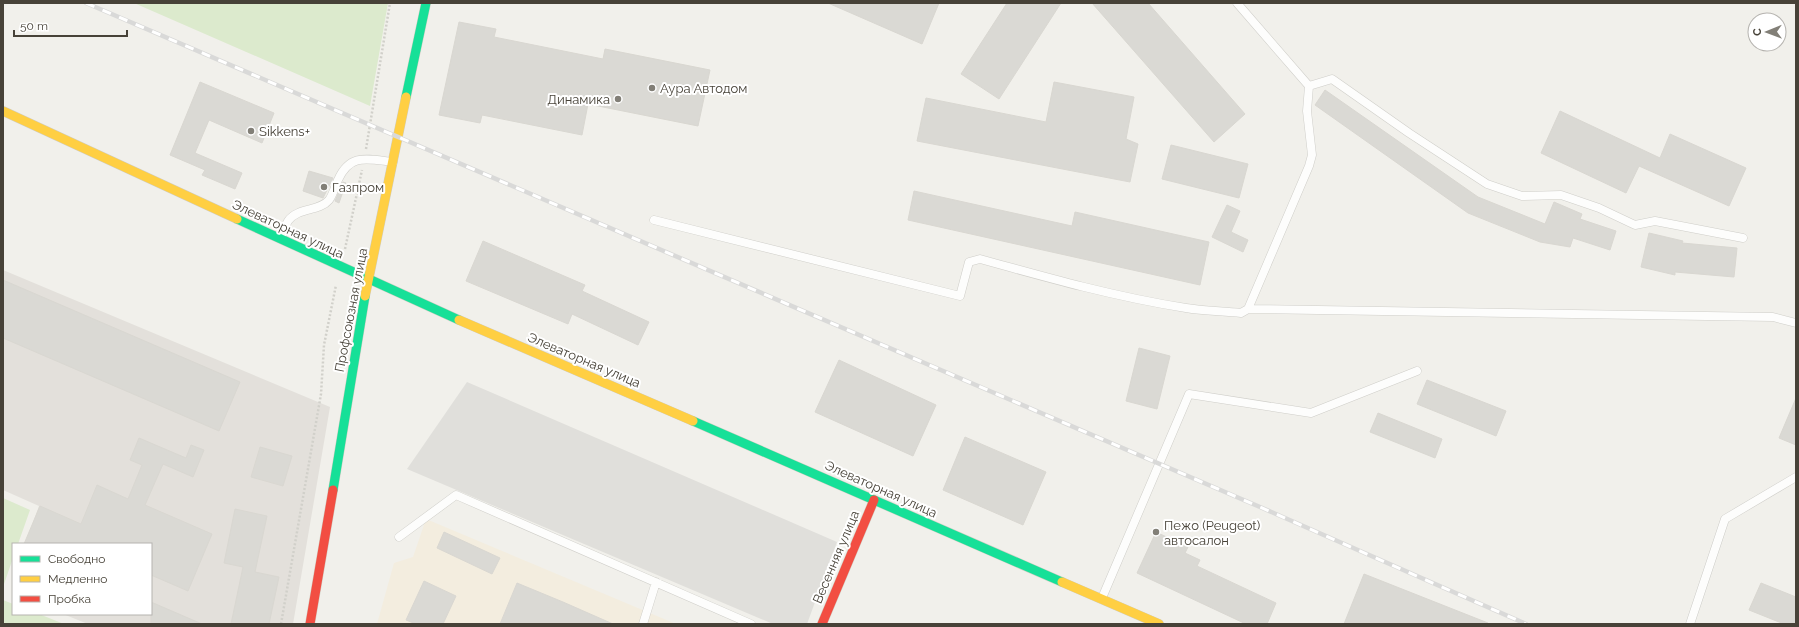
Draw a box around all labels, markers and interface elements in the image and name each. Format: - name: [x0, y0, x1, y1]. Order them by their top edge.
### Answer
- scale bar: [14, 12, 127, 38]
- north arrow: [1747, 12, 1787, 52]
- text: 50 m: [20, 19, 48, 33]
- text: С: [1751, 28, 1764, 36]
- place label: Аура Автодом: [660, 81, 747, 96]
- marker: Аура Автодом: [647, 83, 657, 93]
- place label: Динамика: [547, 92, 610, 107]
- marker: Динамика: [613, 94, 623, 104]
- place label: Sikkens+: [259, 124, 310, 139]
- marker: Sikkens+: [246, 126, 256, 136]
- place label: Газпром: [332, 180, 384, 195]
- marker: Газпром: [319, 182, 329, 192]
- street label: Элеваторная улица: [230, 197, 346, 261]
- street label: Профсоюзная улица: [332, 247, 370, 373]
- street label: Элеваторная улица: [525, 329, 643, 391]
- street label: Элеваторная улица: [823, 457, 939, 521]
- street label: Весенняя улица: [810, 508, 862, 606]
- place label: Пежо (Peugeot) автосалон: [1164, 518, 1260, 548]
- marker: Пежо (Peugeot) автосалон: [1151, 527, 1161, 537]
- legend: [12, 543, 152, 615]
- text: Свободно: [48, 552, 105, 566]
- text: Медленно: [48, 572, 107, 586]
- text: Пробка: [48, 592, 91, 606]

